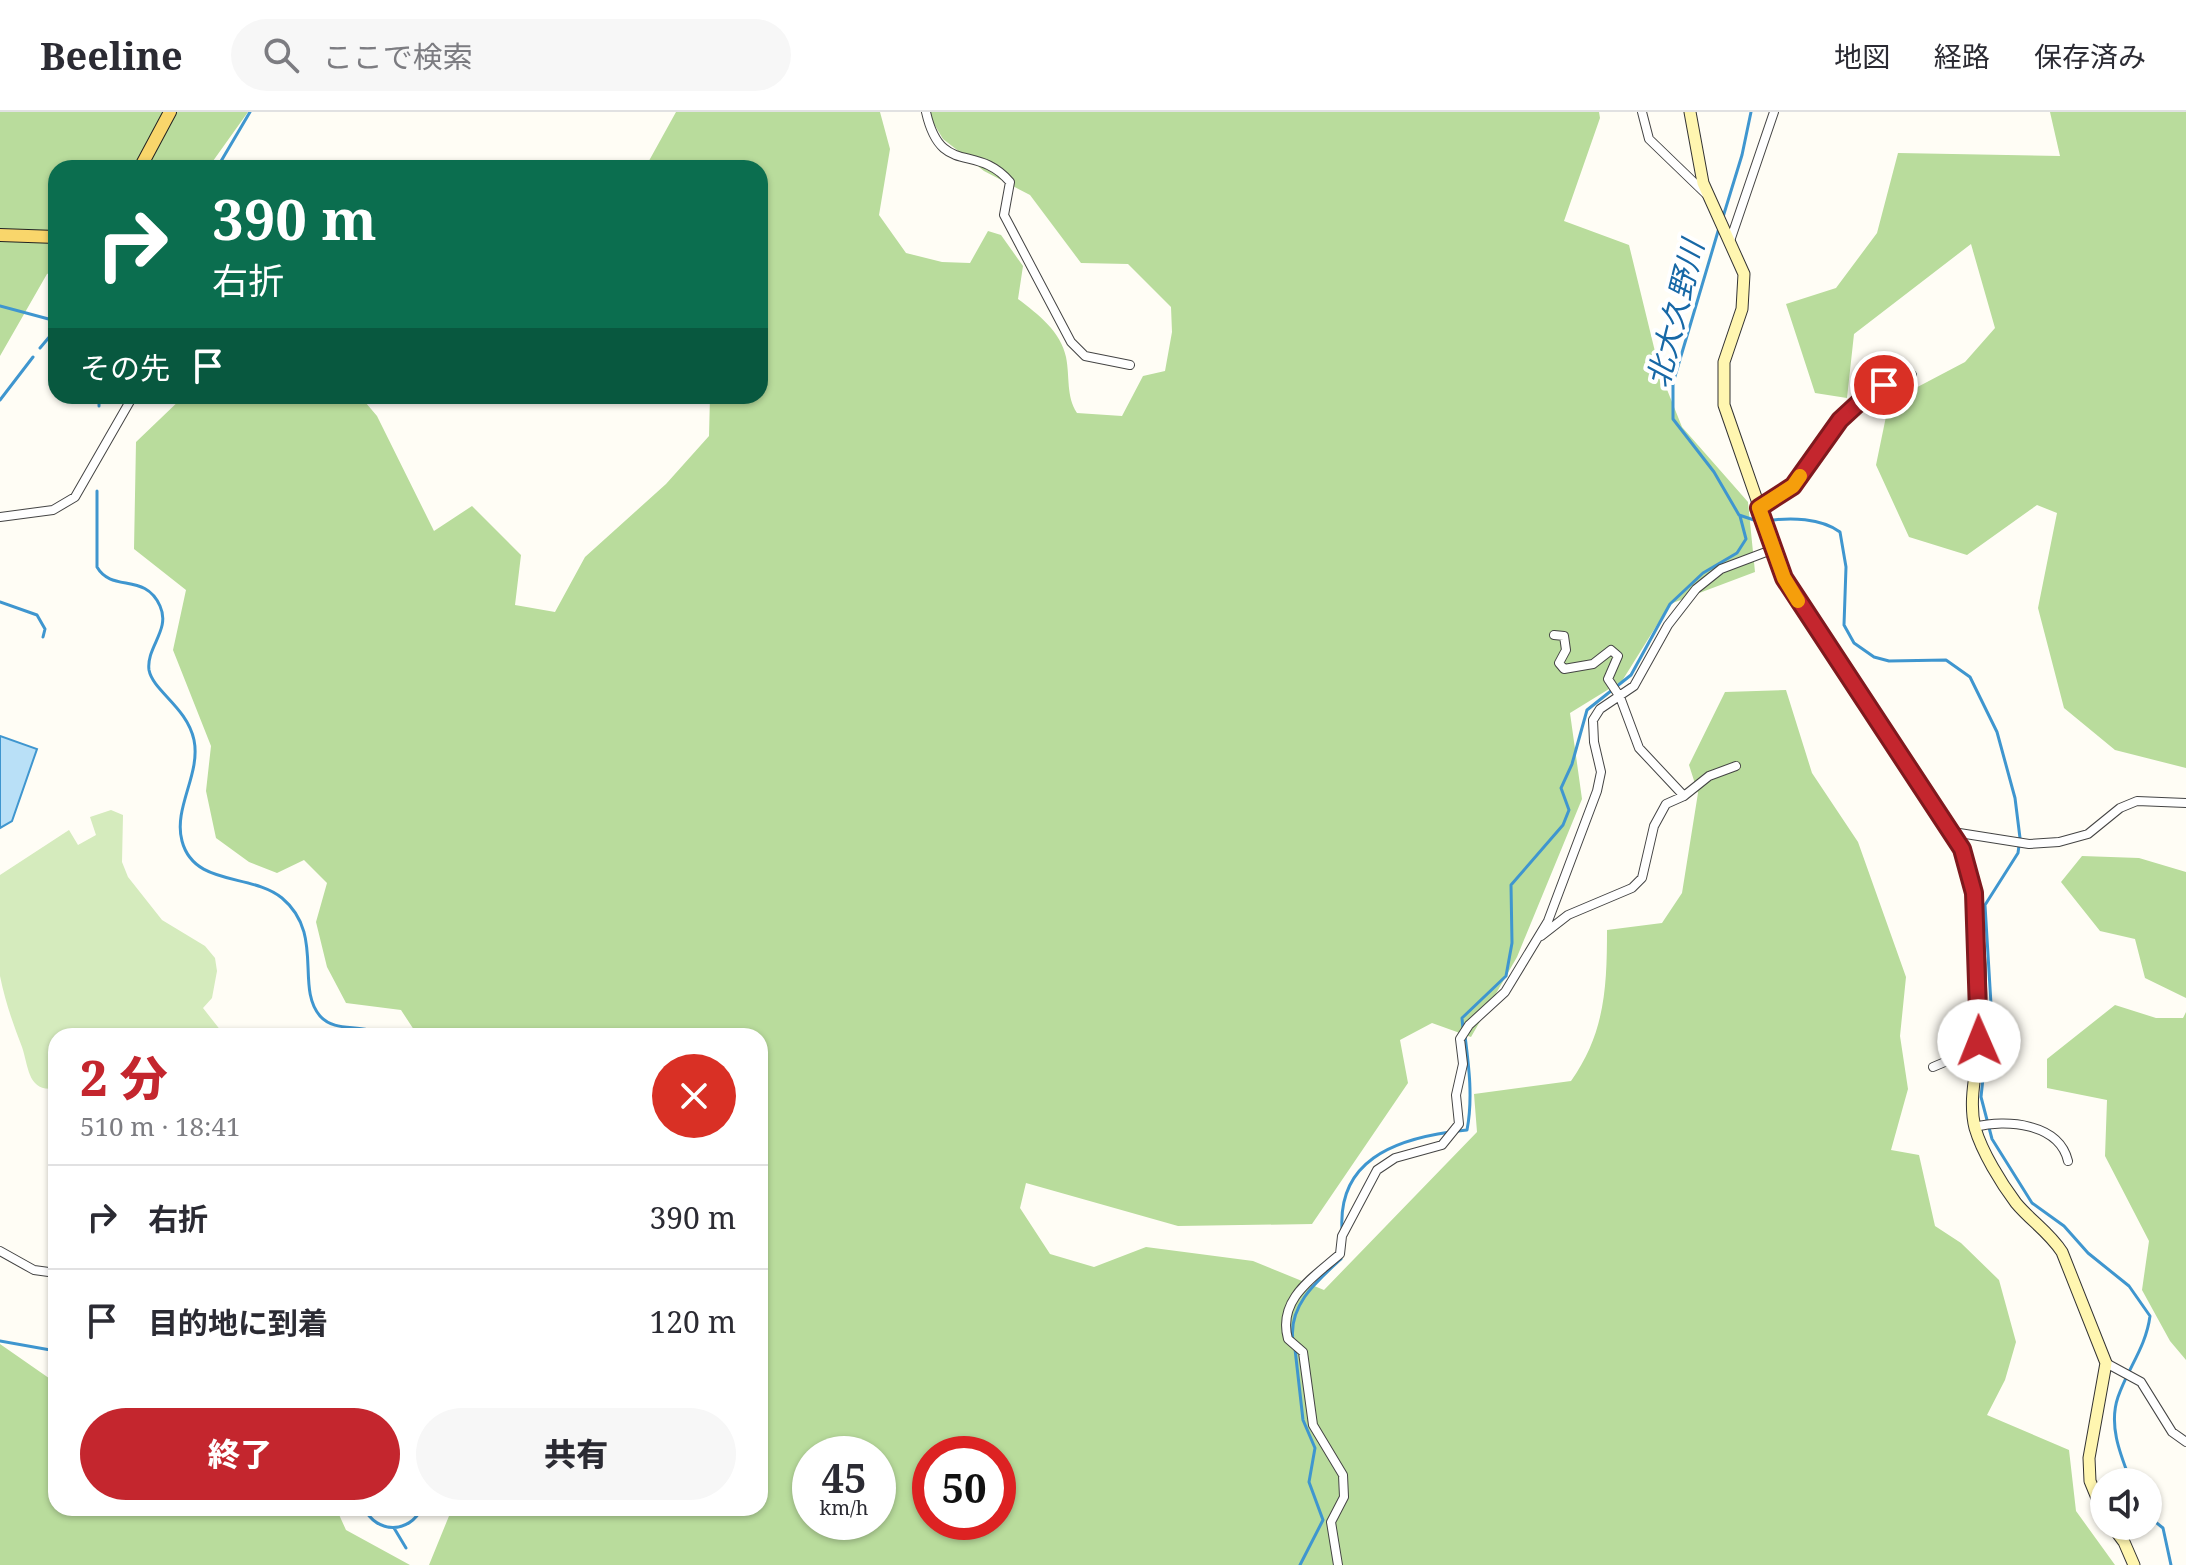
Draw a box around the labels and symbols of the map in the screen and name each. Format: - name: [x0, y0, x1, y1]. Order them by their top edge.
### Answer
- water label: 北大久野川: [1637, 233, 1713, 391]
- pin: [1850, 351, 1918, 419]
- position arrow: [1937, 999, 2021, 1083]
- speed limit sign: 50: [912, 1436, 1016, 1540]

